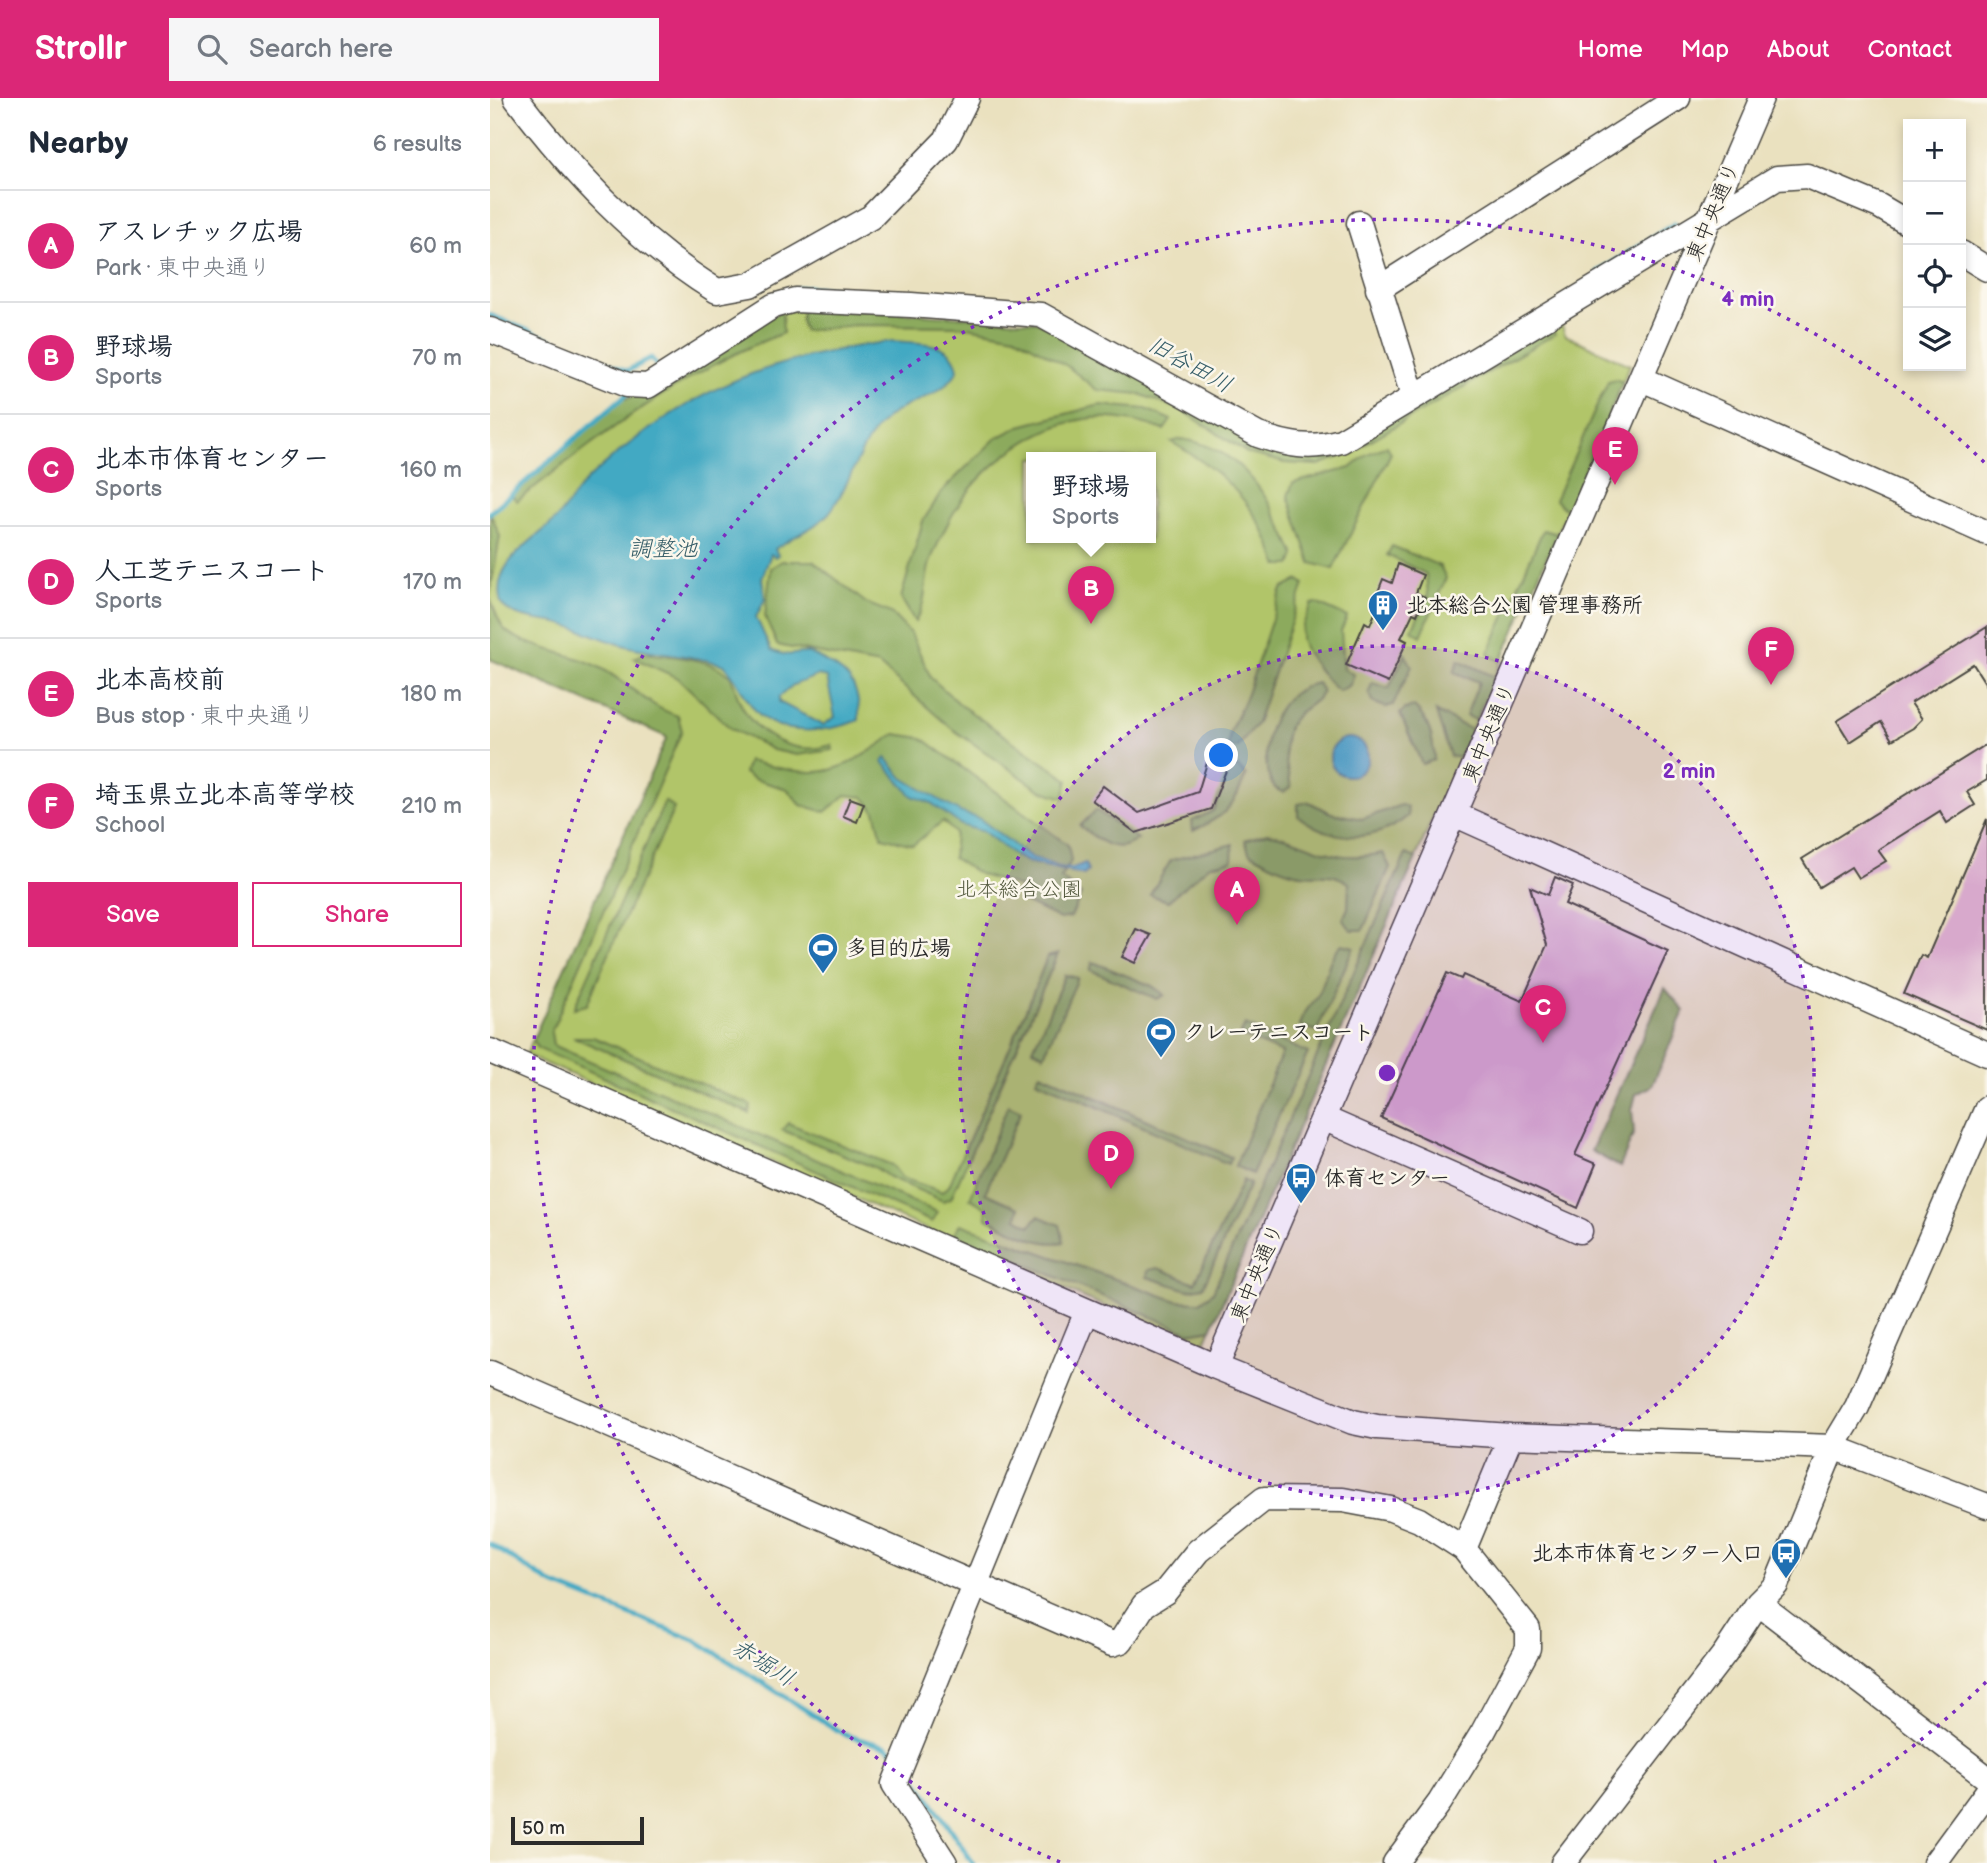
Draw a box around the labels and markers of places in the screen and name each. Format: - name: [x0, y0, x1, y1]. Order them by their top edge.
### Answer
- pin: E: [1592, 427, 1638, 485]
- pin: B: [1068, 566, 1114, 624]
- building icon: 北本総合公園 管理事務所: [1366, 588, 1400, 632]
- place label: 北本総合公園 管理事務所: [1406, 593, 1643, 618]
- pin: F: [1748, 627, 1794, 685]
- pin: A: [1214, 867, 1260, 925]
- sports icon: 多目的広場: [806, 931, 840, 975]
- place label: 多目的広場: [846, 936, 951, 961]
- pin: C: [1520, 985, 1566, 1043]
- sports icon: クレーテニスコート: [1144, 1015, 1178, 1059]
- place label: クレーテニスコート: [1184, 1020, 1374, 1045]
- centre of rings: [1375, 1061, 1399, 1085]
- pin: D: [1088, 1131, 1134, 1189]
- bus stop icon: 体育センター: [1284, 1161, 1318, 1205]
- place label: 体育センター: [1324, 1166, 1450, 1191]
- bus stop icon: 北本市体育センター入口: [1769, 1536, 1803, 1580]
- place label: 北本市体育センター入口: [1532, 1541, 1763, 1566]

